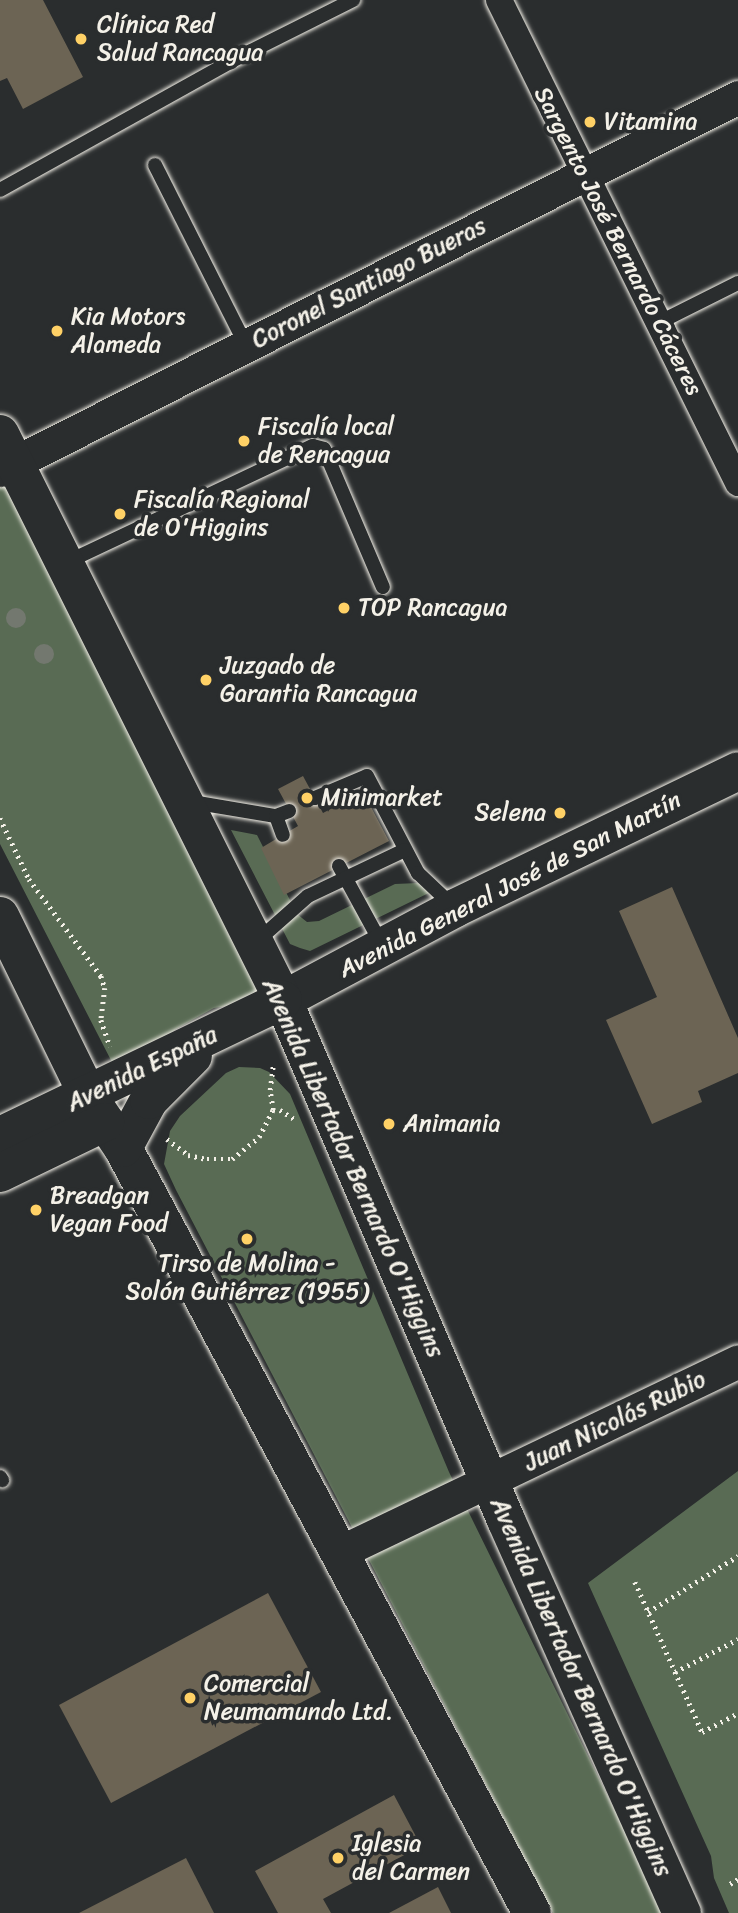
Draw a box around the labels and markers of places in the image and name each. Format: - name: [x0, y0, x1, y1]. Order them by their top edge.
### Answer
- place label: Clínica Red Salud Rancagua: [97, 11, 263, 67]
- marker: Clínica Red Salud Rancagua: [71, 29, 91, 49]
- place label: Vitamina: [604, 108, 698, 136]
- marker: Vitamina: [582, 114, 598, 130]
- place label: Kia Motors Alameda: [71, 303, 185, 359]
- marker: Kia Motors Alameda: [49, 323, 65, 339]
- place label: Fiscalía local de Rencagua: [258, 413, 394, 469]
- marker: Fiscalía local de Rencagua: [236, 433, 252, 449]
- place label: Fiscalía Regional de O'Higgins: [134, 486, 310, 542]
- marker: Fiscalía Regional de O'Higgins: [112, 506, 128, 522]
- place label: TOP Rancagua: [358, 594, 508, 622]
- marker: TOP Rancagua: [336, 600, 352, 616]
- place label: Juzgado de Garantia Rancagua: [220, 652, 417, 708]
- marker: Juzgado de Garantia Rancagua: [198, 672, 214, 688]
- place label: Minimarket: [321, 784, 443, 812]
- marker: Minimarket: [299, 790, 315, 806]
- place label: Selena: [474, 799, 546, 827]
- marker: Selena: [552, 805, 568, 821]
- place label: Animania: [403, 1110, 500, 1138]
- marker: Animania: [381, 1116, 397, 1132]
- place label: Breadgan Vegan Food: [50, 1182, 168, 1238]
- marker: Breadgan Vegan Food: [28, 1202, 44, 1218]
- marker: Tirso de Molina - Solón Gutiérrez (1955): [239, 1231, 255, 1247]
- place label: Tirso de Molina - Solón Gutiérrez (1955): [126, 1250, 368, 1306]
- place label: Comercial Neumamundo Ltd.: [204, 1670, 393, 1726]
- marker: Comercial Neumamundo Ltd.: [182, 1690, 198, 1706]
- place label: Iglesia del Carmen: [352, 1830, 471, 1886]
- marker: Iglesia del Carmen: [330, 1850, 346, 1866]

